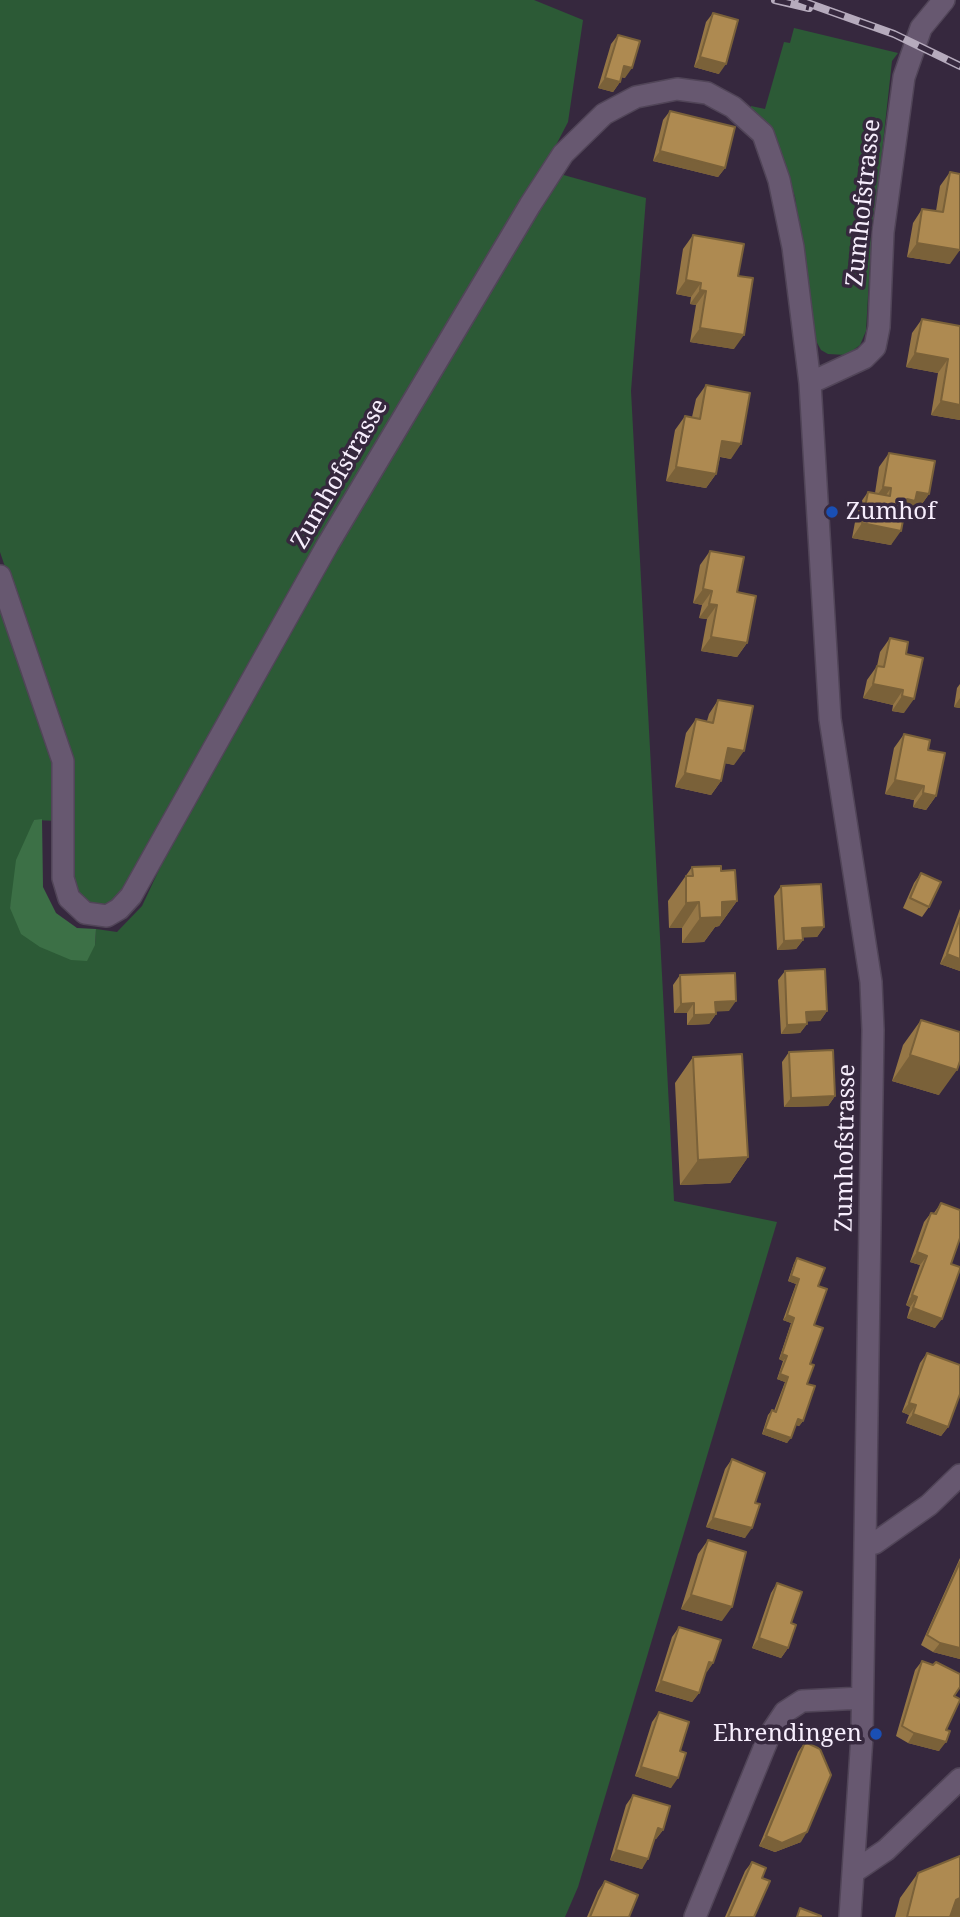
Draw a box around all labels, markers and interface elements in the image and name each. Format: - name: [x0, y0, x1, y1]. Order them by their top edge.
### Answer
- street label: Zumhofstrasse: [841, 118, 887, 288]
- street label: Zumhofstrasse: [285, 394, 395, 554]
- place label: Zumhof: [846, 498, 936, 526]
- marker: Zumhof: [824, 504, 840, 520]
- street label: Zumhofstrasse: [830, 1064, 862, 1232]
- place label: Ehrendingen: [713, 1720, 862, 1748]
- marker: Ehrendingen: [868, 1726, 884, 1742]

